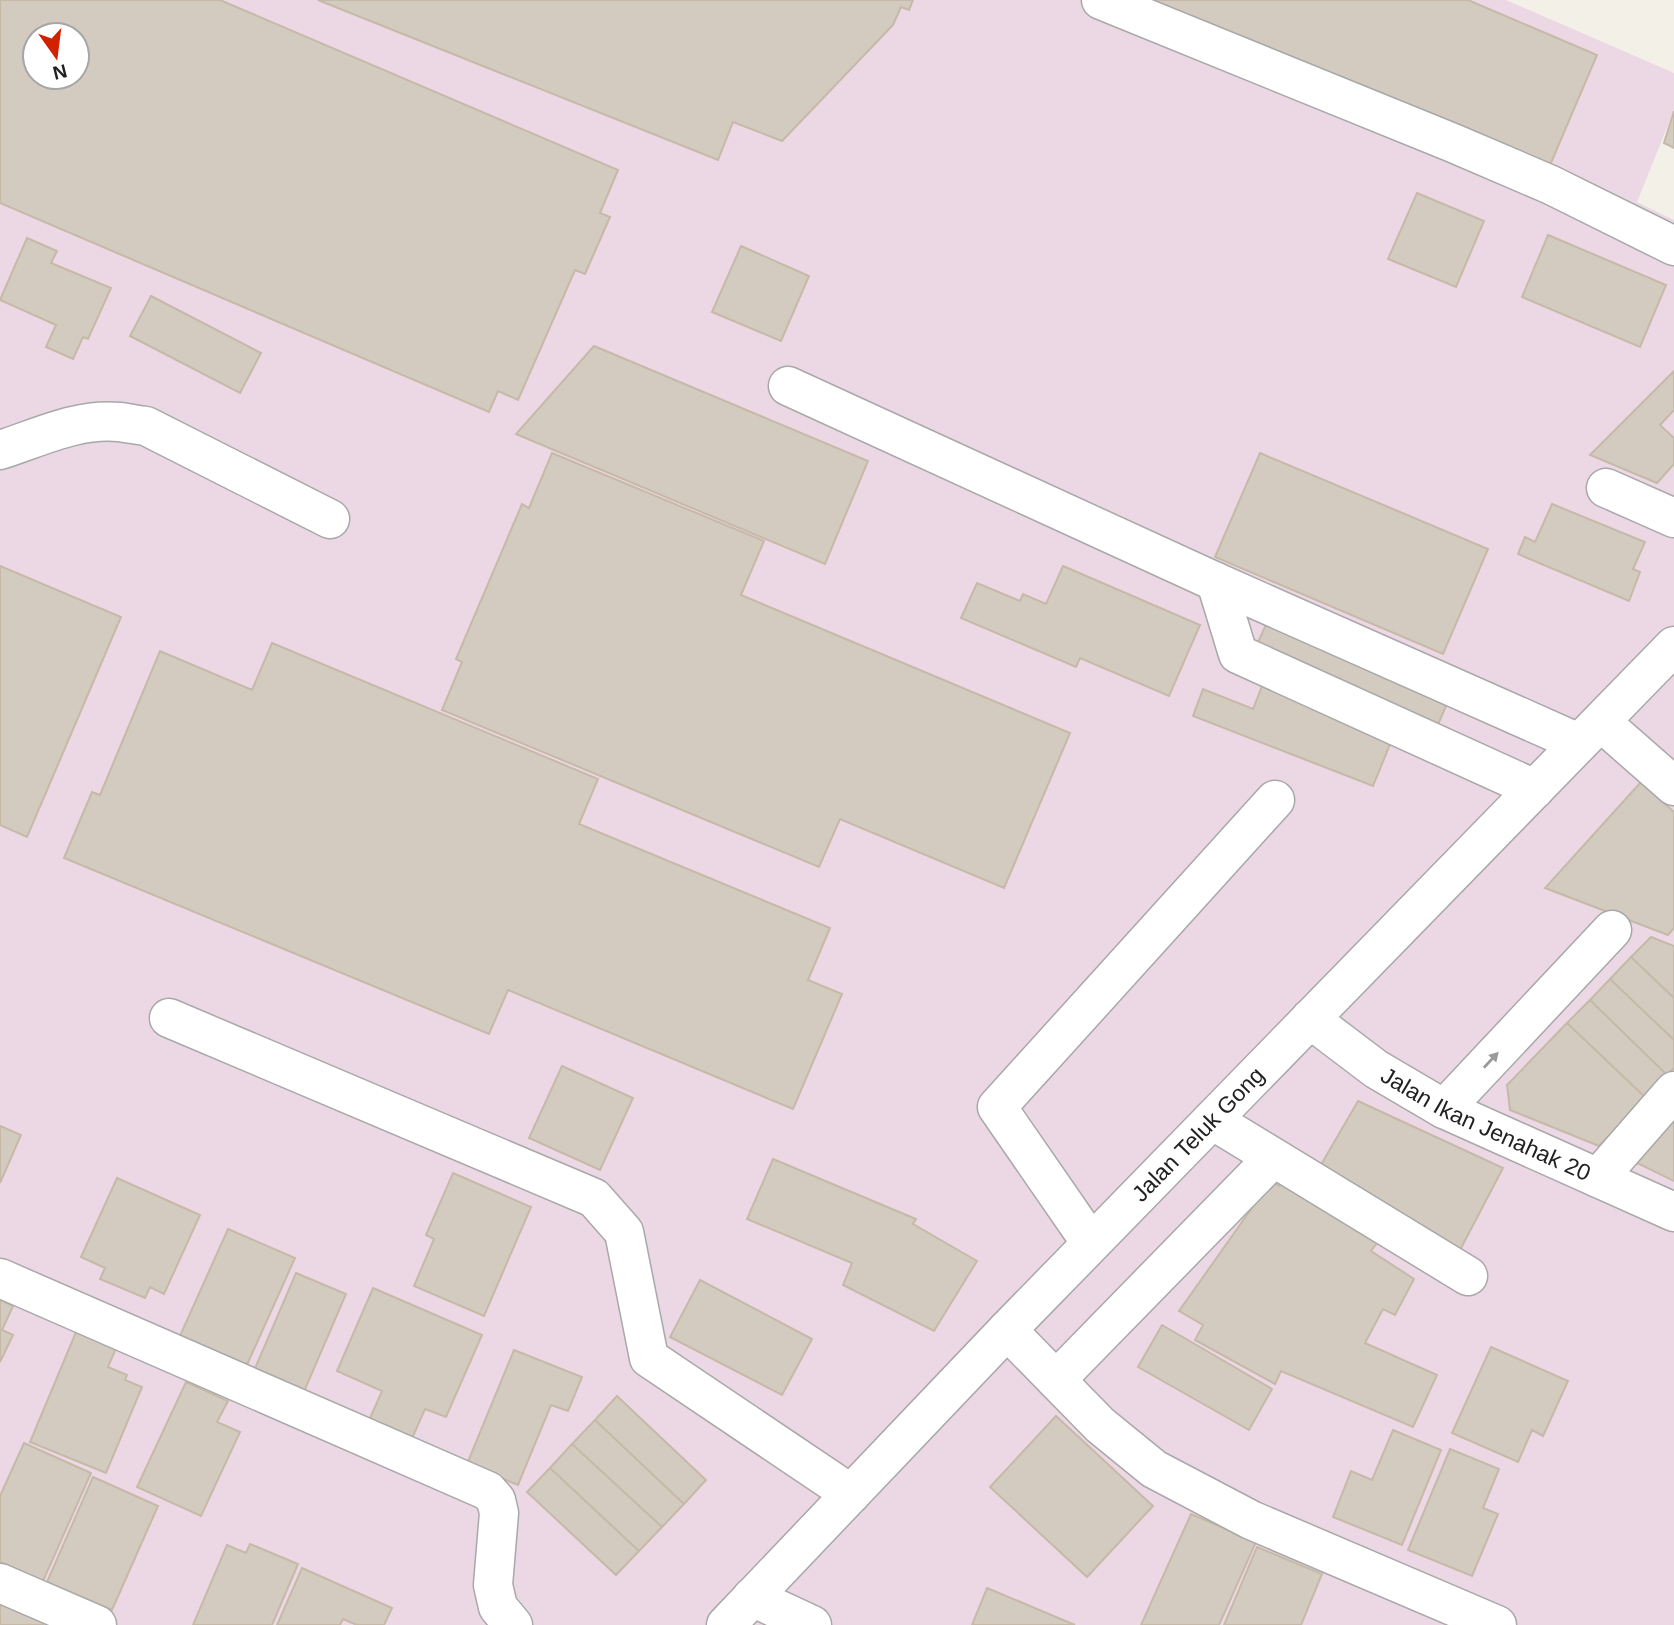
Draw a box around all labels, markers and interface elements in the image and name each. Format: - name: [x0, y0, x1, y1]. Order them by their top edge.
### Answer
- north arrow: [21, 21, 91, 91]
- text: N: [51, 60, 69, 84]
- one-way arrow: [1483, 1051, 1499, 1068]
- street label: Jalan Teluk Gong: [1127, 1062, 1269, 1207]
- street label: Jalan Ikan Jenahak 20: [1376, 1062, 1595, 1186]

